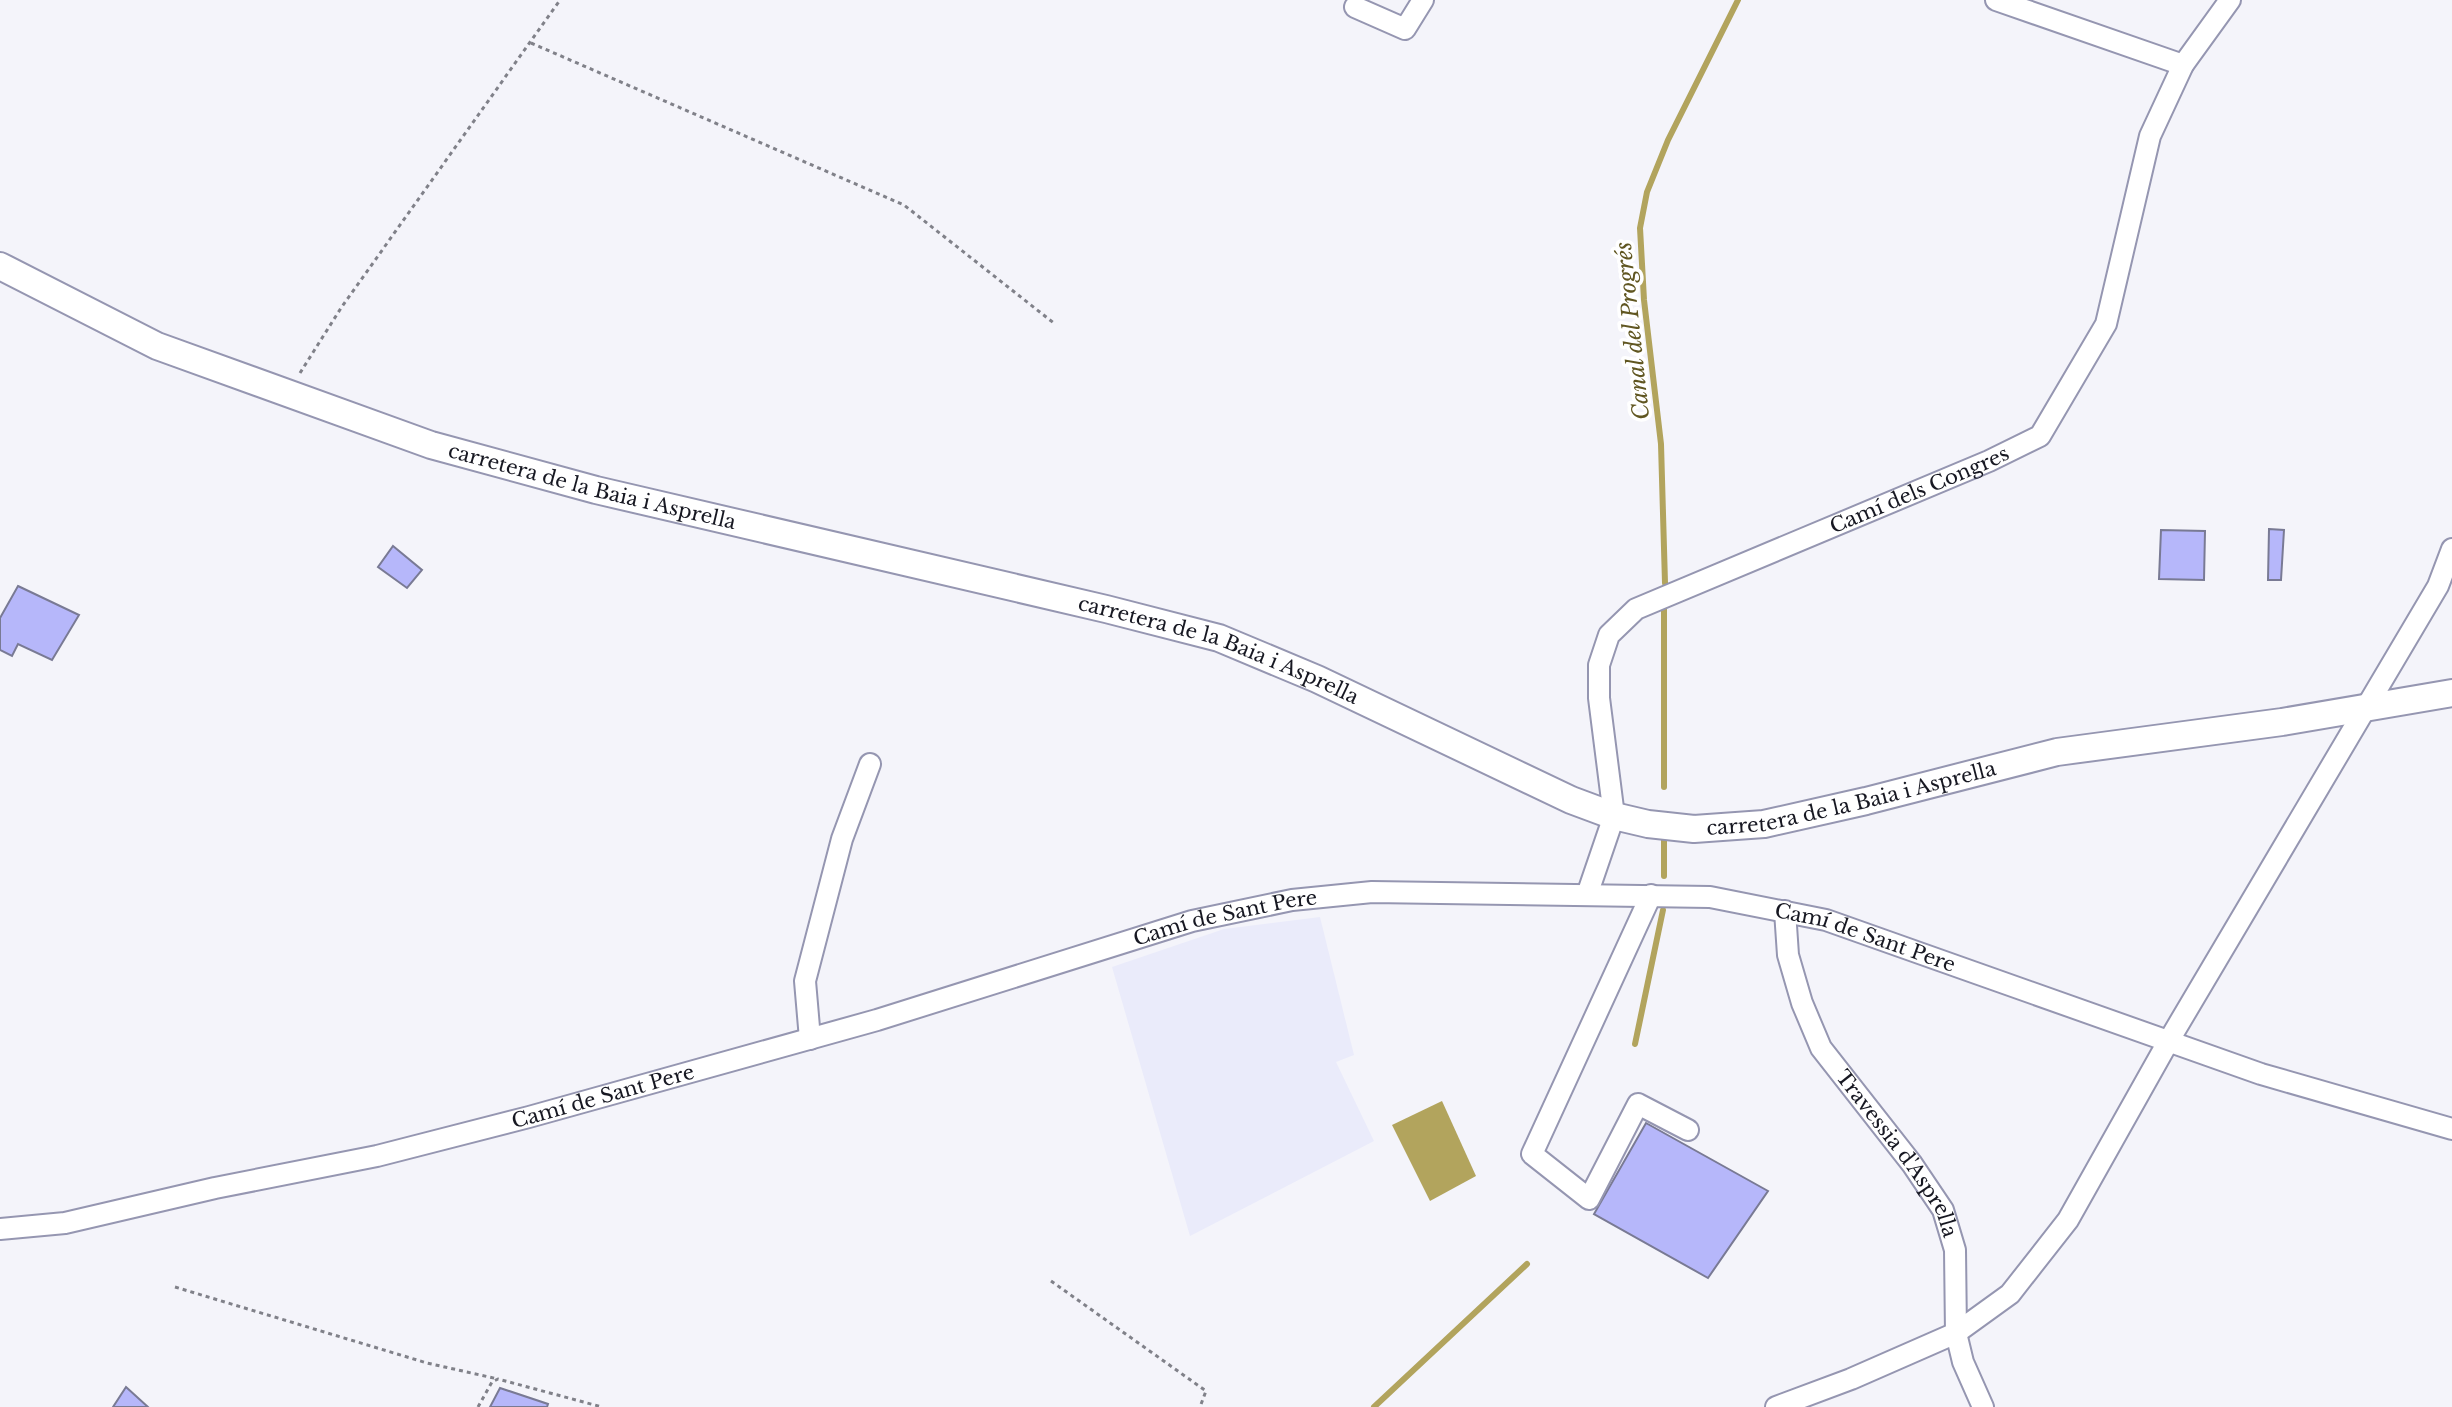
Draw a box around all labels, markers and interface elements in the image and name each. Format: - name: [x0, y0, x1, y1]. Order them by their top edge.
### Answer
- water label: Canal del Progrés: [1610, 241, 1655, 421]
- street label: carretera de la Baia i Asprella: [446, 438, 739, 534]
- street label: Camí dels Congres: [1826, 441, 2013, 538]
- street label: carretera de la Baia i Asprella: [1076, 591, 1363, 709]
- street label: carretera de la Baia i Asprella: [1706, 756, 1999, 840]
- street label: Camí de Sant Pere: [1130, 886, 1318, 951]
- street label: Camí de Sant Pere: [1773, 898, 1959, 977]
- street label: Camí de Sant Pere: [509, 1060, 697, 1133]
- street label: Travessia d'Asprella: [1831, 1065, 1963, 1241]

